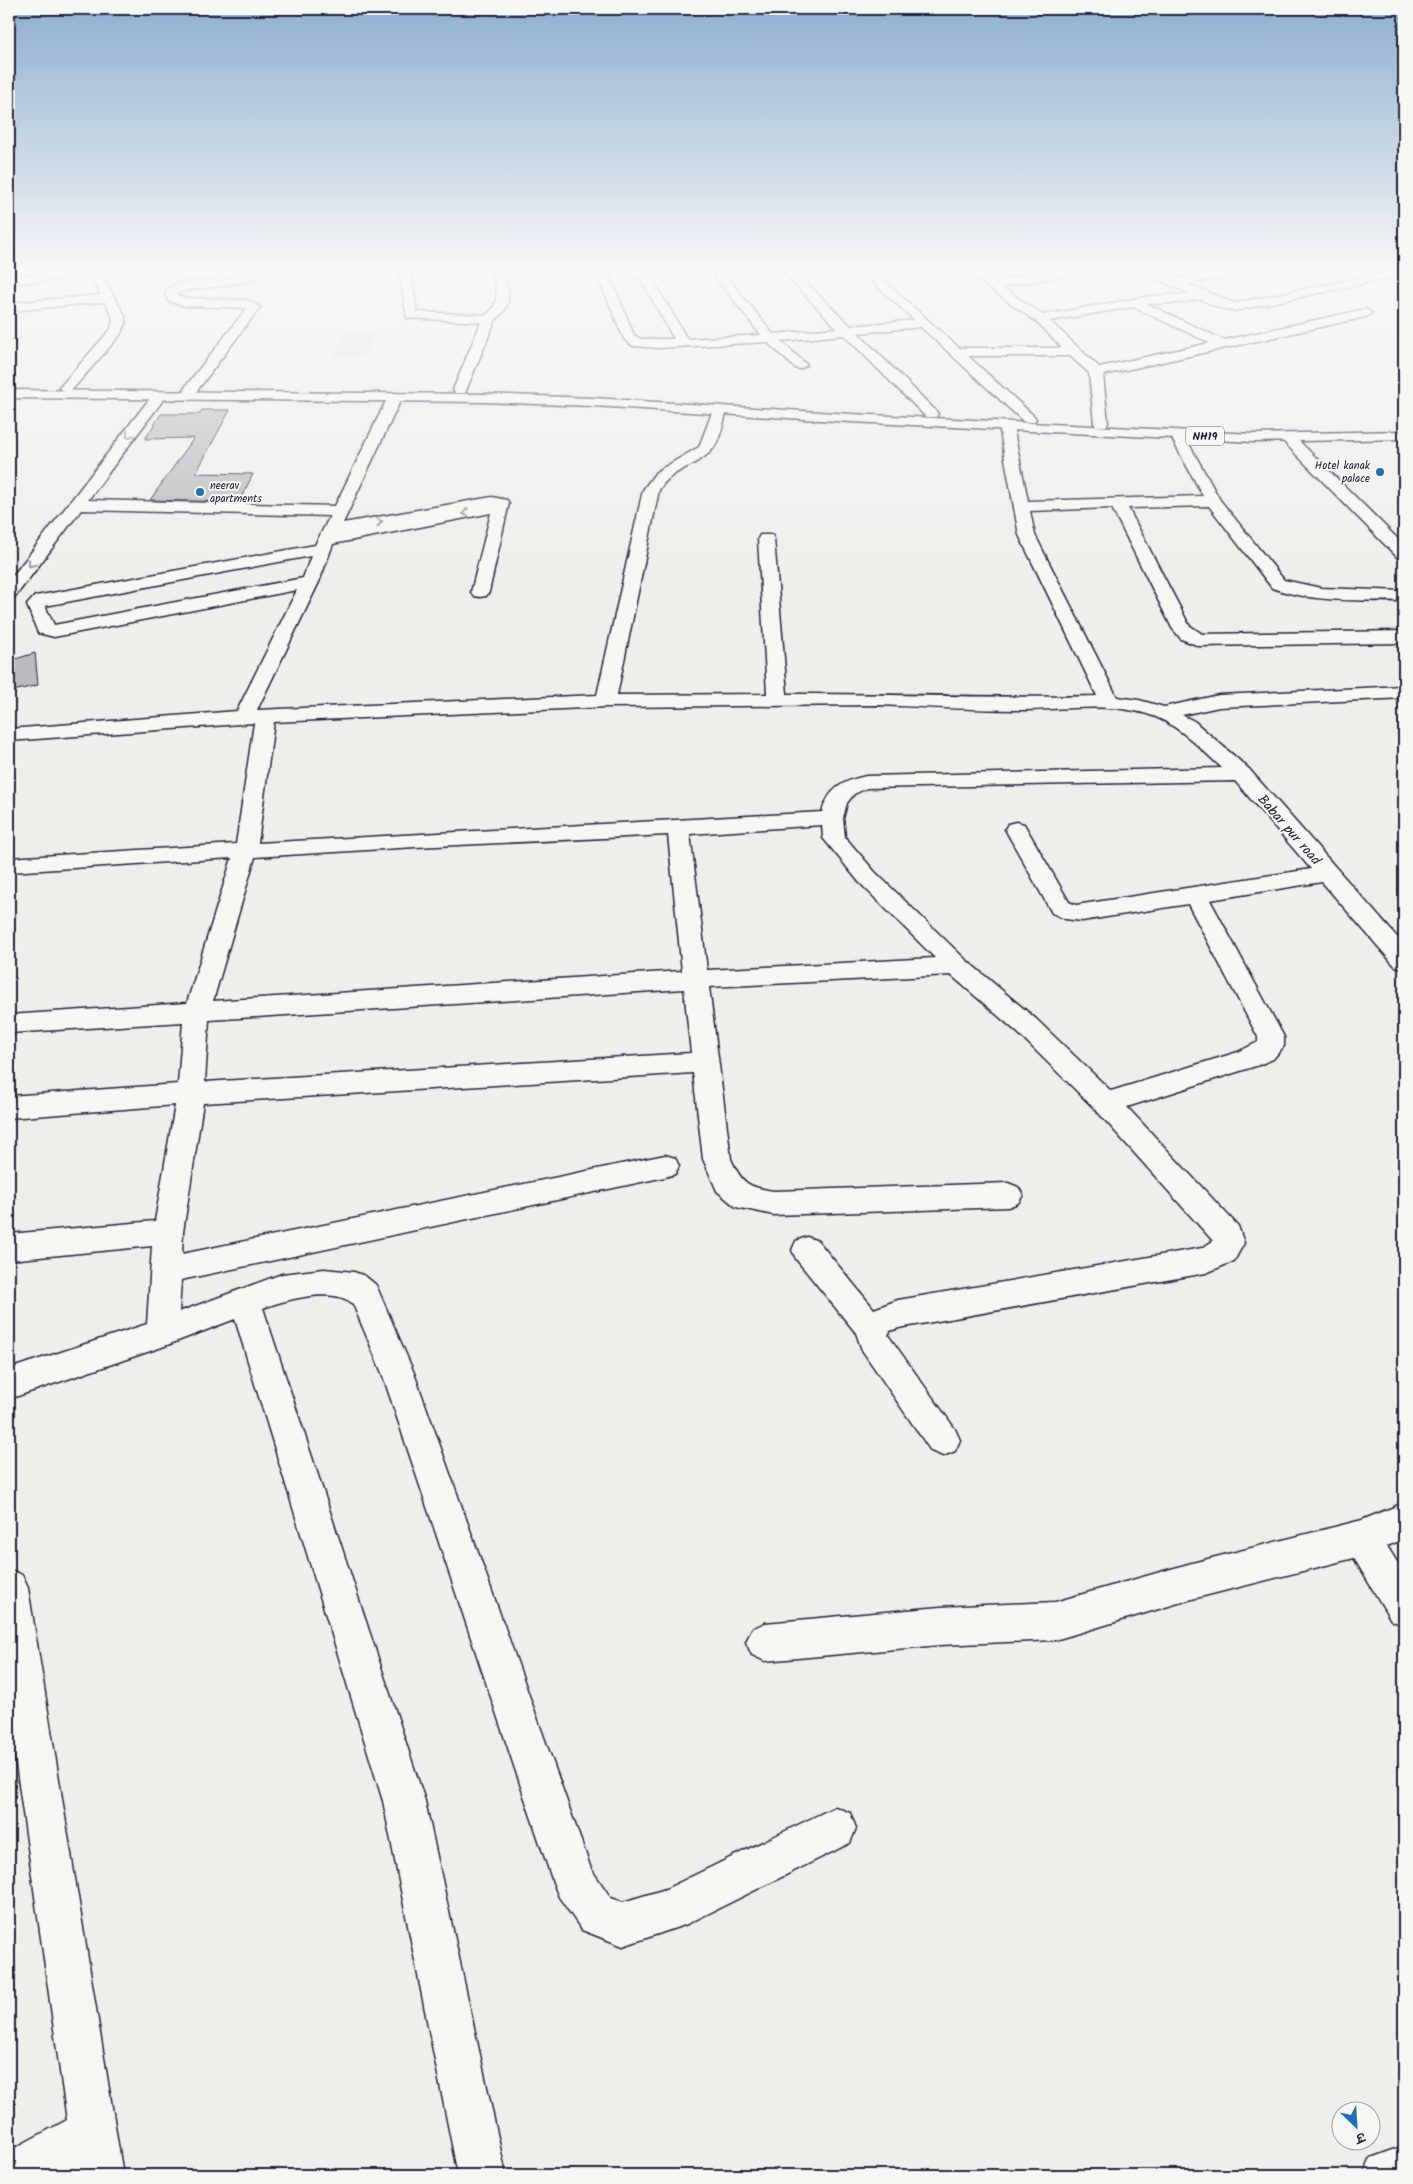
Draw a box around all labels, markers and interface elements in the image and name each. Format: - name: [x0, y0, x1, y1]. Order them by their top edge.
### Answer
- road number: NH19: [1186, 426, 1224, 446]
- one-way arrow: [126, 429, 135, 439]
- place label: Hotel kanak palace: [1315, 457, 1371, 488]
- marker: Hotel kanak palace: [1374, 466, 1386, 478]
- place label: neerav apartments: [210, 477, 262, 508]
- marker: neerav apartments: [194, 486, 206, 498]
- one-way arrow: [462, 508, 470, 518]
- one-way arrow: [375, 517, 383, 527]
- one-way arrow: [28, 558, 37, 568]
- street label: Babar pur road: [1252, 790, 1327, 871]
- north arrow: [1330, 2102, 1380, 2152]
- text: उ: [1350, 2125, 1370, 2150]

